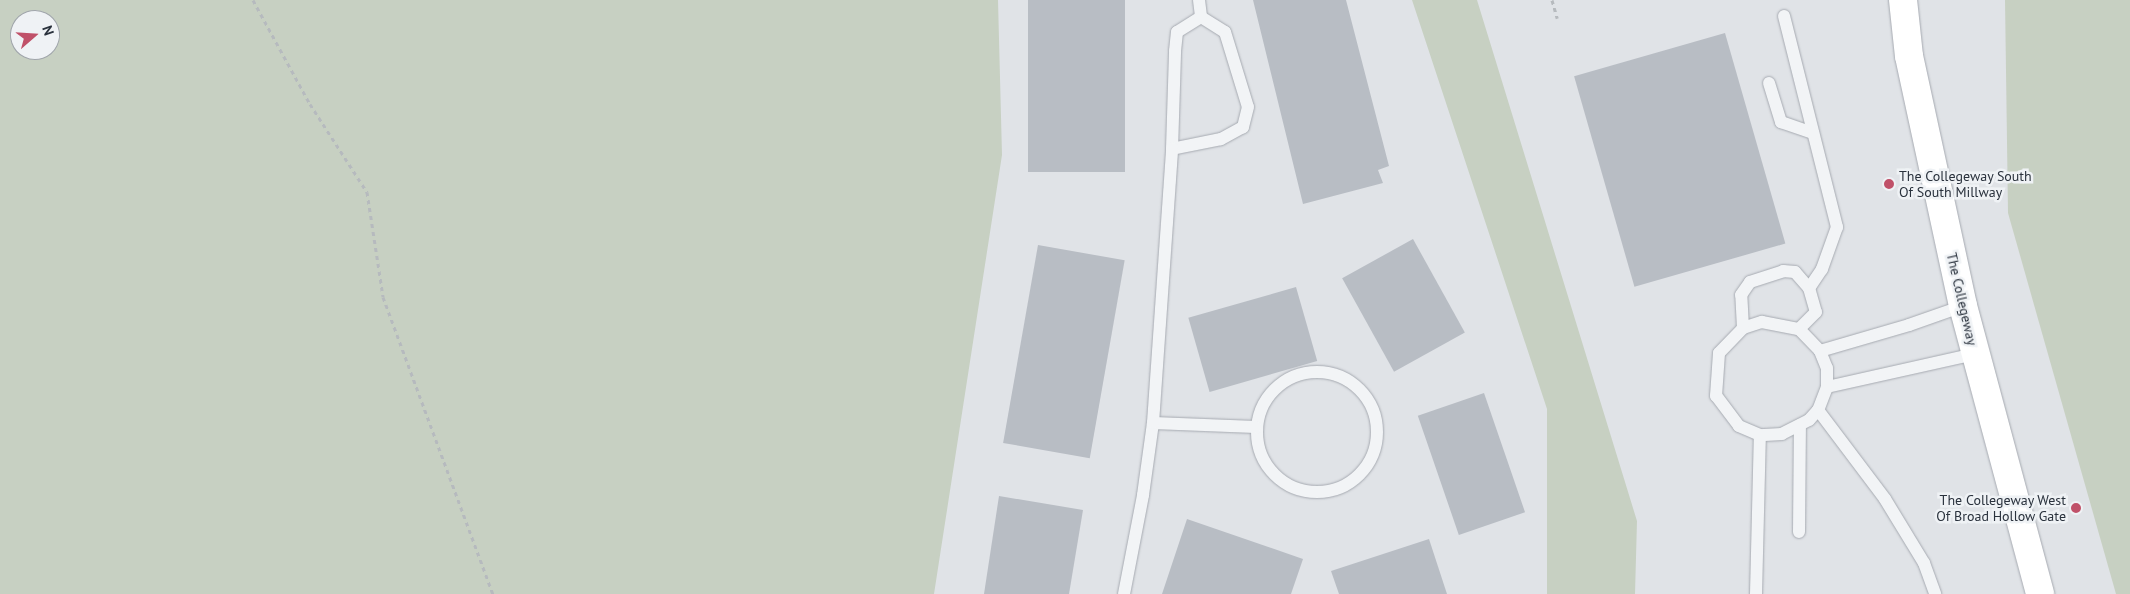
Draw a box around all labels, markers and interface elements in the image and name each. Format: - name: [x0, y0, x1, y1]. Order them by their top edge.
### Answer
- north arrow: [10, 10, 60, 60]
- text: N: [38, 23, 58, 38]
- place label: The Collegeway South Of South Millway: [1899, 168, 2032, 200]
- marker: The Collegeway South Of South Millway: [1883, 178, 1895, 190]
- street label: The Collegeway: [1943, 251, 1981, 347]
- place label: The Collegeway West Of Broad Hollow Gate: [1936, 492, 2066, 524]
- marker: The Collegeway West Of Broad Hollow Gate: [2070, 502, 2082, 514]

